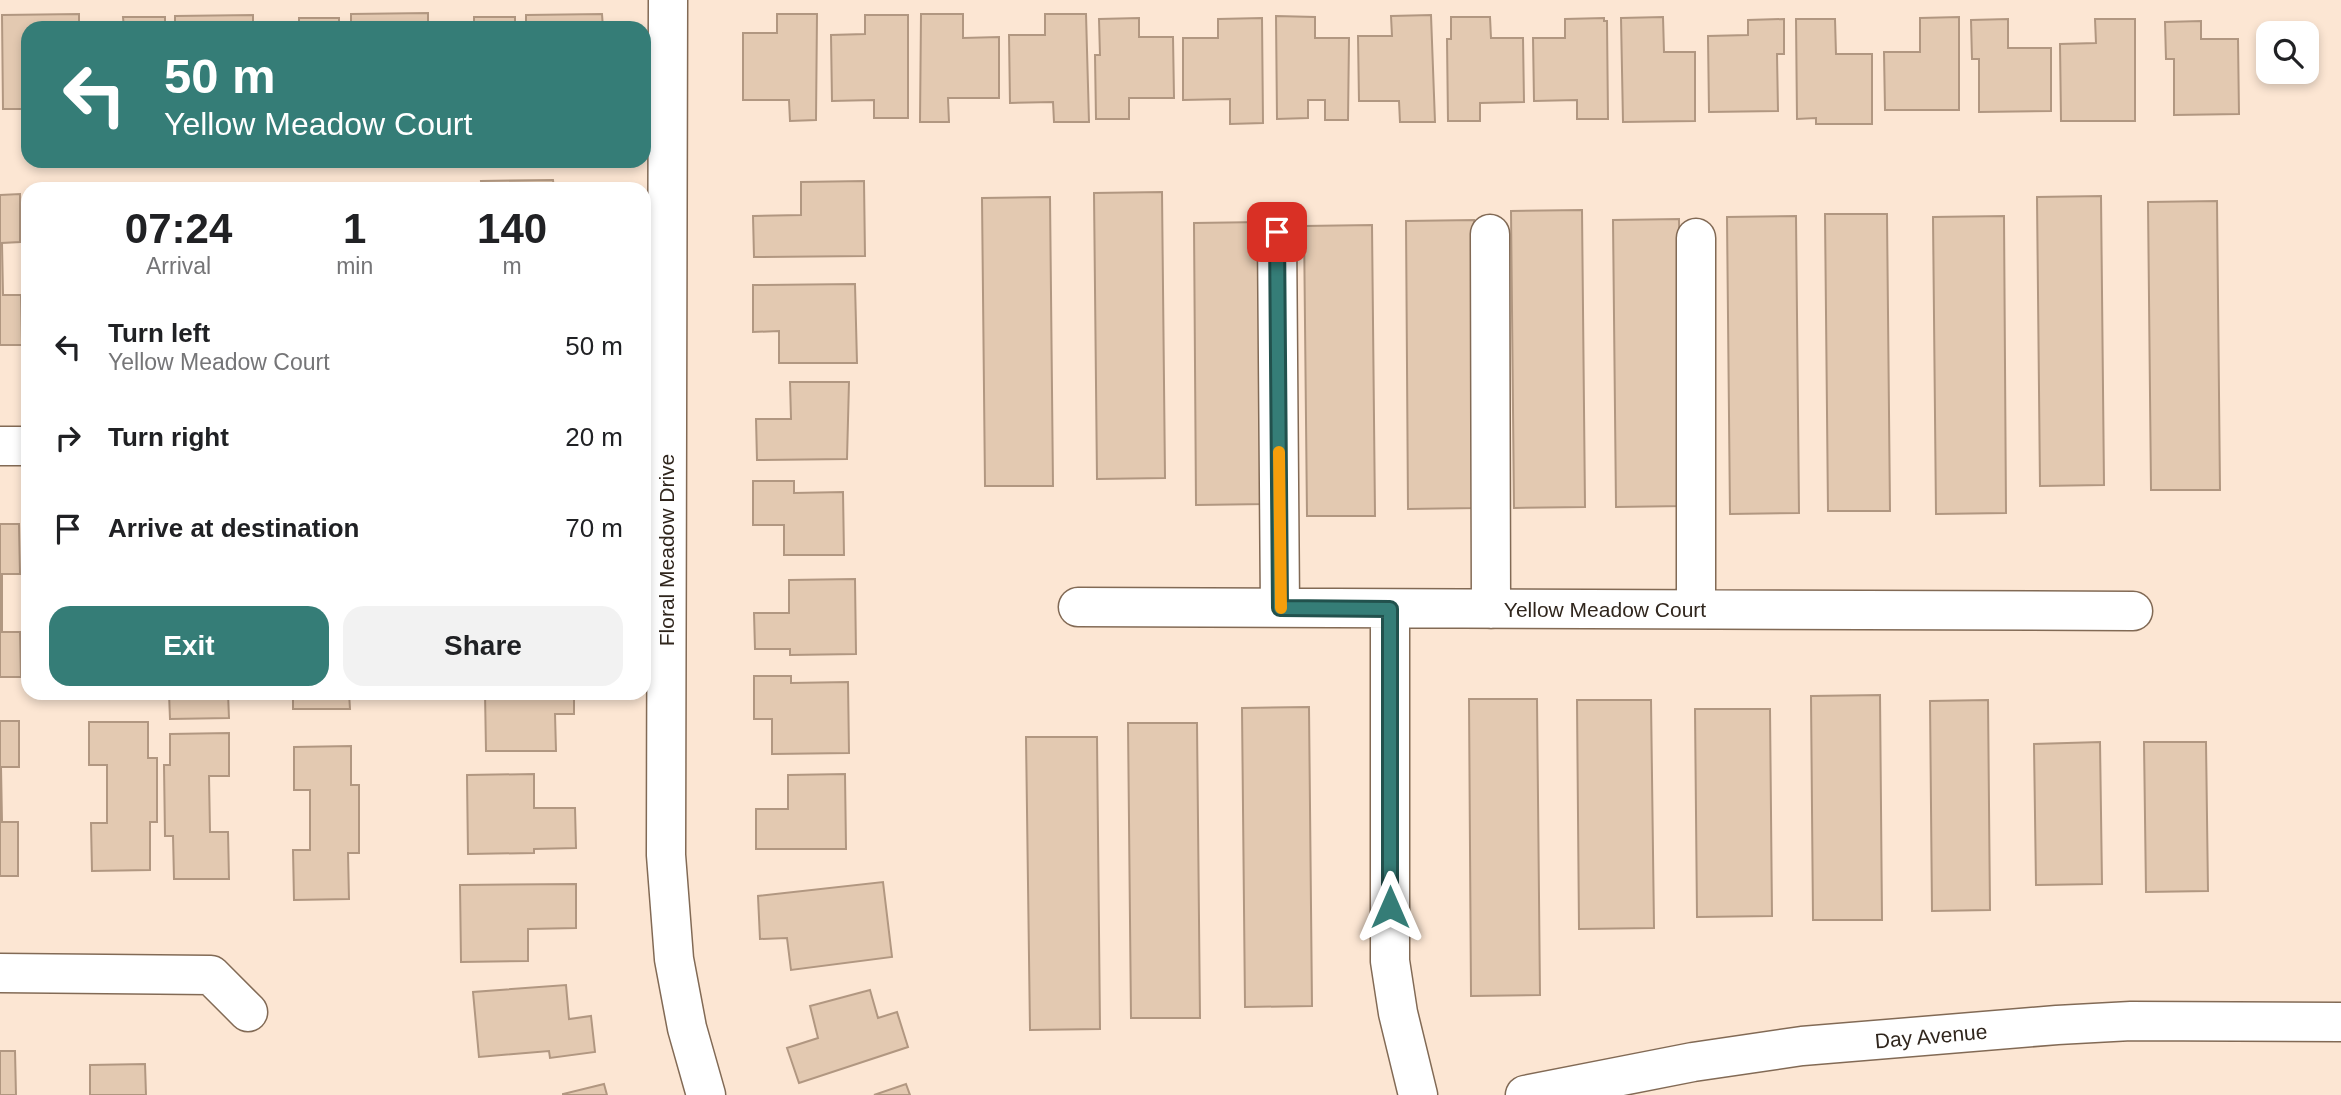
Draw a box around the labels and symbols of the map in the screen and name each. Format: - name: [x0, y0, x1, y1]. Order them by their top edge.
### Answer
- pin: [1247, 202, 1307, 262]
- street label: Floral Meadow Drive: [655, 454, 678, 646]
- street label: Yellow Meadow Court: [1504, 598, 1706, 621]
- position arrow: [1353, 870, 1427, 944]
- street label: Day Avenue: [1874, 1020, 1988, 1052]

